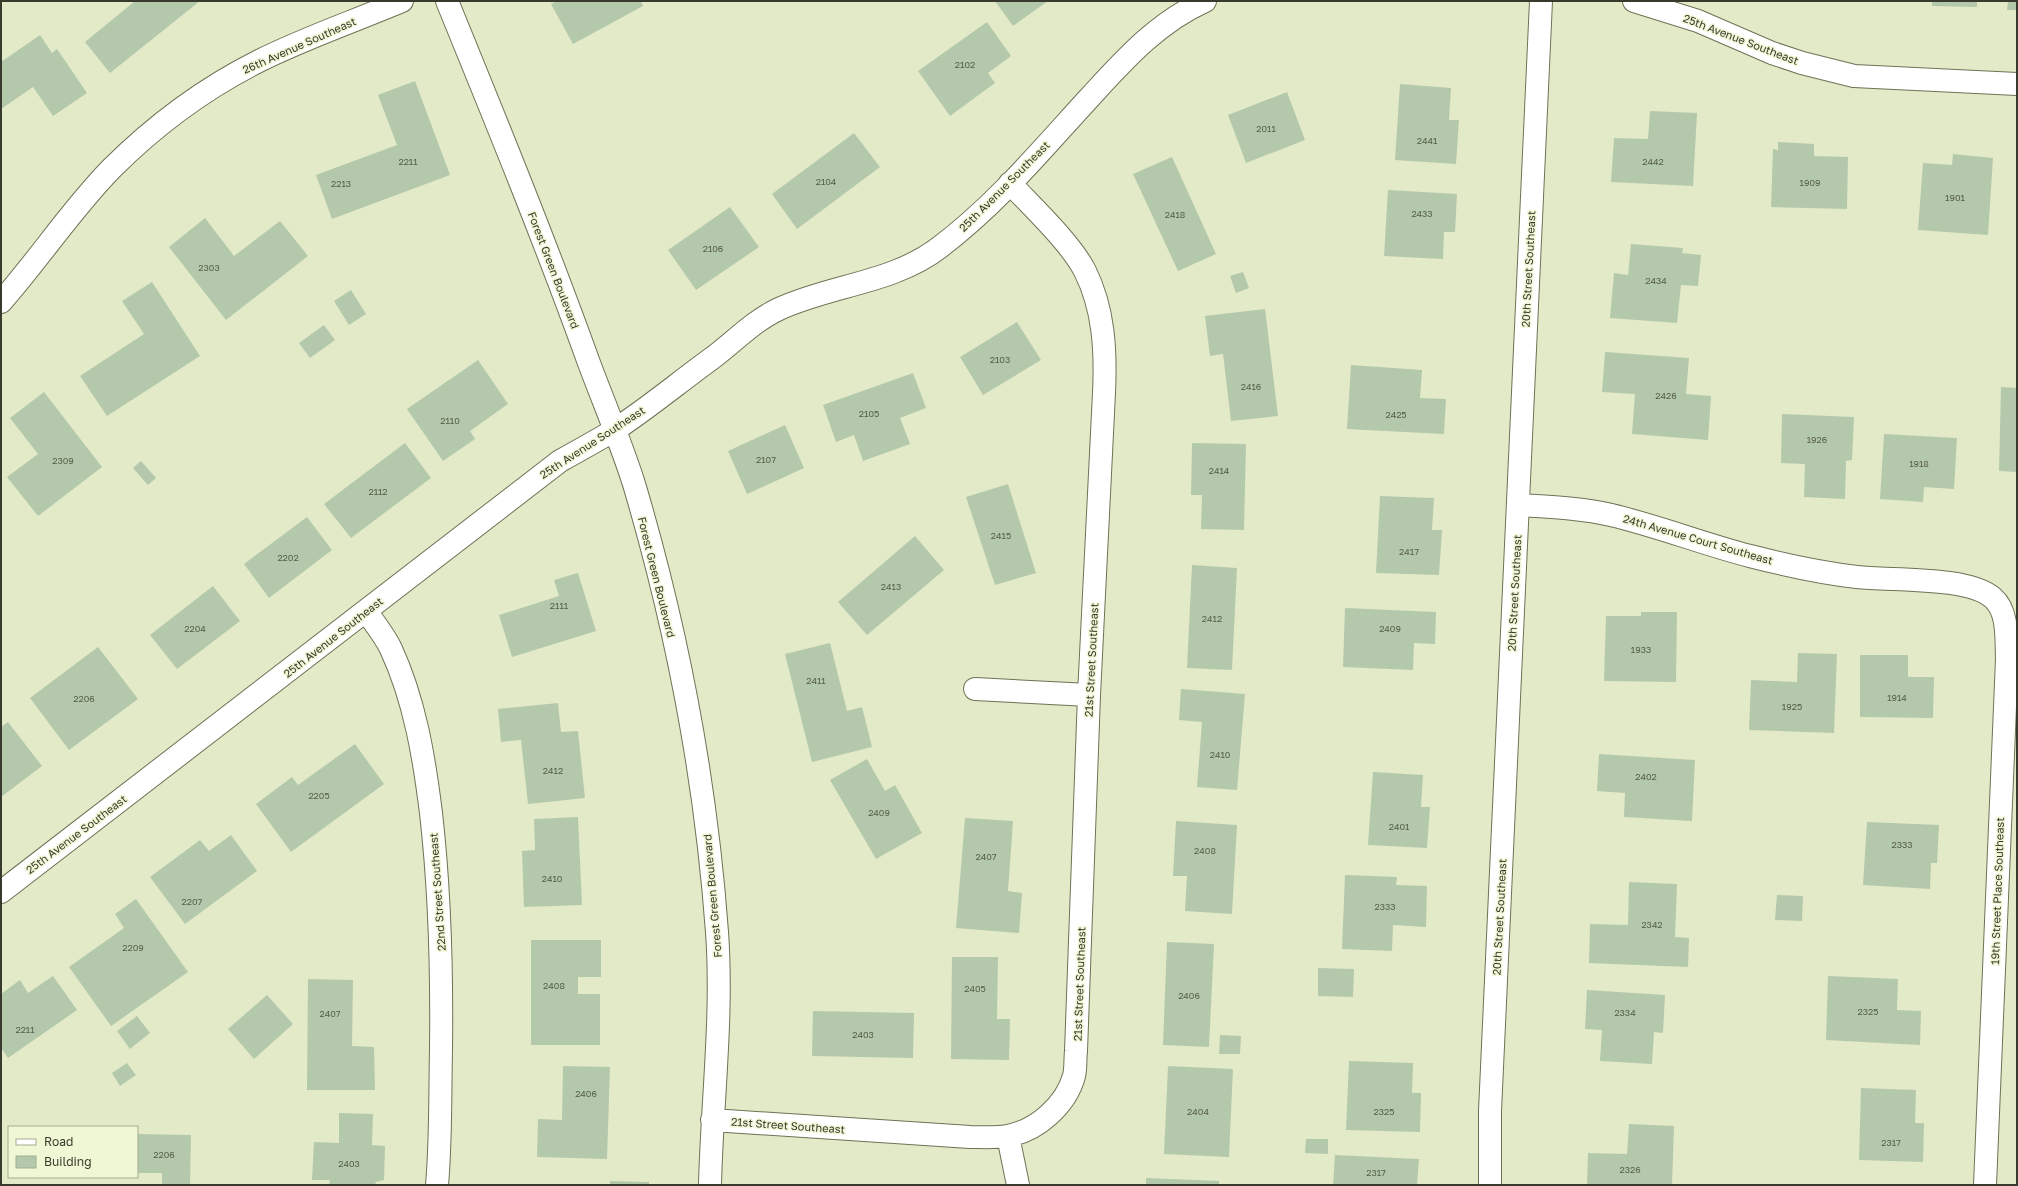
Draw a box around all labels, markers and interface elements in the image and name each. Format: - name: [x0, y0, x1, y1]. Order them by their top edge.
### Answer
- street label: 25th Avenue Southeast: [1681, 11, 1801, 67]
- street label: 26th Avenue Southeast: [240, 14, 358, 76]
- house number: 2102: [955, 59, 975, 70]
- house number: 2011: [1256, 123, 1276, 134]
- house number: 2441: [1417, 135, 1438, 146]
- street label: 25th Avenue Southeast: [956, 138, 1052, 234]
- house number: 2211: [398, 156, 418, 167]
- house number: 2442: [1642, 156, 1664, 167]
- house number: 2104: [816, 176, 837, 187]
- house number: 1909: [1800, 177, 1820, 188]
- house number: 2213: [331, 178, 351, 189]
- house number: 1901: [1945, 192, 1966, 203]
- house number: 2433: [1411, 208, 1433, 219]
- house number: 2418: [1165, 209, 1185, 220]
- street label: Forest Green Boulevard: [526, 210, 582, 330]
- street label: 20th Street Southeast: [1518, 210, 1538, 328]
- house number: 2106: [703, 243, 723, 254]
- house number: 2303: [198, 262, 220, 273]
- house number: 2434: [1645, 275, 1667, 286]
- house number: 2103: [990, 354, 1010, 365]
- house number: 2416: [1241, 381, 1261, 392]
- house number: 2426: [1655, 390, 1677, 401]
- street label: 25th Avenue Southeast: [537, 403, 647, 481]
- house number: 2105: [859, 408, 879, 419]
- house number: 2425: [1385, 409, 1407, 420]
- house number: 2110: [440, 415, 460, 426]
- house number: 1926: [1807, 434, 1827, 445]
- house number: 2107: [756, 454, 776, 465]
- house number: 2309: [52, 455, 74, 466]
- house number: 1918: [1909, 458, 1929, 469]
- house number: 2414: [1209, 465, 1230, 476]
- house number: 2112: [368, 486, 388, 497]
- street label: 24th Avenue Court Southeast: [1622, 511, 1774, 567]
- street label: Forest Green Boulevard: [636, 515, 678, 639]
- house number: 2415: [991, 530, 1011, 541]
- street label: 20th Street Southeast: [1504, 534, 1524, 652]
- house number: 2417: [1399, 546, 1419, 557]
- house number: 2202: [277, 552, 299, 563]
- house number: 2413: [881, 581, 901, 592]
- street label: 25th Avenue Southeast: [281, 594, 385, 680]
- house number: 2111: [550, 600, 569, 611]
- street label: 21st Street Southeast: [1082, 603, 1100, 717]
- house number: 2412: [1202, 613, 1222, 624]
- house number: 2204: [184, 623, 206, 634]
- house number: 2409: [1379, 623, 1401, 634]
- house number: 1933: [1631, 644, 1651, 655]
- house number: 2411: [806, 675, 826, 686]
- house number: 1914: [1887, 692, 1907, 703]
- house number: 2206: [73, 693, 95, 704]
- house number: 1925: [1782, 701, 1802, 712]
- house number: 2410: [1210, 749, 1231, 760]
- house number: 2412: [543, 765, 563, 776]
- house number: 2402: [1635, 771, 1657, 782]
- house number: 2205: [308, 790, 330, 801]
- street label: 25th Avenue Southeast: [23, 792, 129, 876]
- house number: 2409: [868, 807, 890, 818]
- street label: 19th Street Place Southeast: [1988, 817, 2006, 965]
- house number: 2401: [1389, 821, 1410, 832]
- street label: 22nd Street Southeast: [426, 832, 448, 952]
- street label: Forest Green Boulevard: [700, 834, 724, 958]
- house number: 2333: [1891, 839, 1913, 850]
- house number: 2408: [1194, 845, 1216, 856]
- house number: 2407: [975, 851, 997, 862]
- street label: 20th Street Southeast: [1489, 858, 1509, 976]
- house number: 2410: [542, 873, 563, 884]
- house number: 2207: [182, 896, 203, 907]
- house number: 2333: [1374, 901, 1396, 912]
- house number: 2342: [1641, 919, 1663, 930]
- street label: 21st Street Southeast: [1071, 927, 1087, 1041]
- house number: 2209: [122, 942, 144, 953]
- house number: 2408: [543, 980, 565, 991]
- house number: 2405: [964, 983, 986, 994]
- house number: 2406: [1178, 990, 1200, 1001]
- house number: 2325: [1858, 1006, 1878, 1017]
- house number: 2334: [1614, 1007, 1636, 1018]
- house number: 2407: [319, 1008, 341, 1019]
- house number: 2211: [15, 1024, 35, 1035]
- house number: 2403: [852, 1029, 874, 1040]
- house number: 2406: [575, 1088, 597, 1099]
- house number: 2404: [1187, 1106, 1209, 1117]
- house number: 2325: [1374, 1106, 1394, 1117]
- street label: 21st Street Southeast: [731, 1115, 845, 1135]
- legend: [8, 1126, 138, 1178]
- text: Road: [44, 1134, 73, 1149]
- house number: 2317: [1881, 1137, 1901, 1148]
- house number: 2206: [153, 1149, 175, 1160]
- text: Building: [44, 1154, 92, 1169]
- house number: 2403: [338, 1158, 360, 1169]
- house number: 2326: [1619, 1164, 1641, 1175]
- house number: 2317: [1366, 1167, 1386, 1178]

